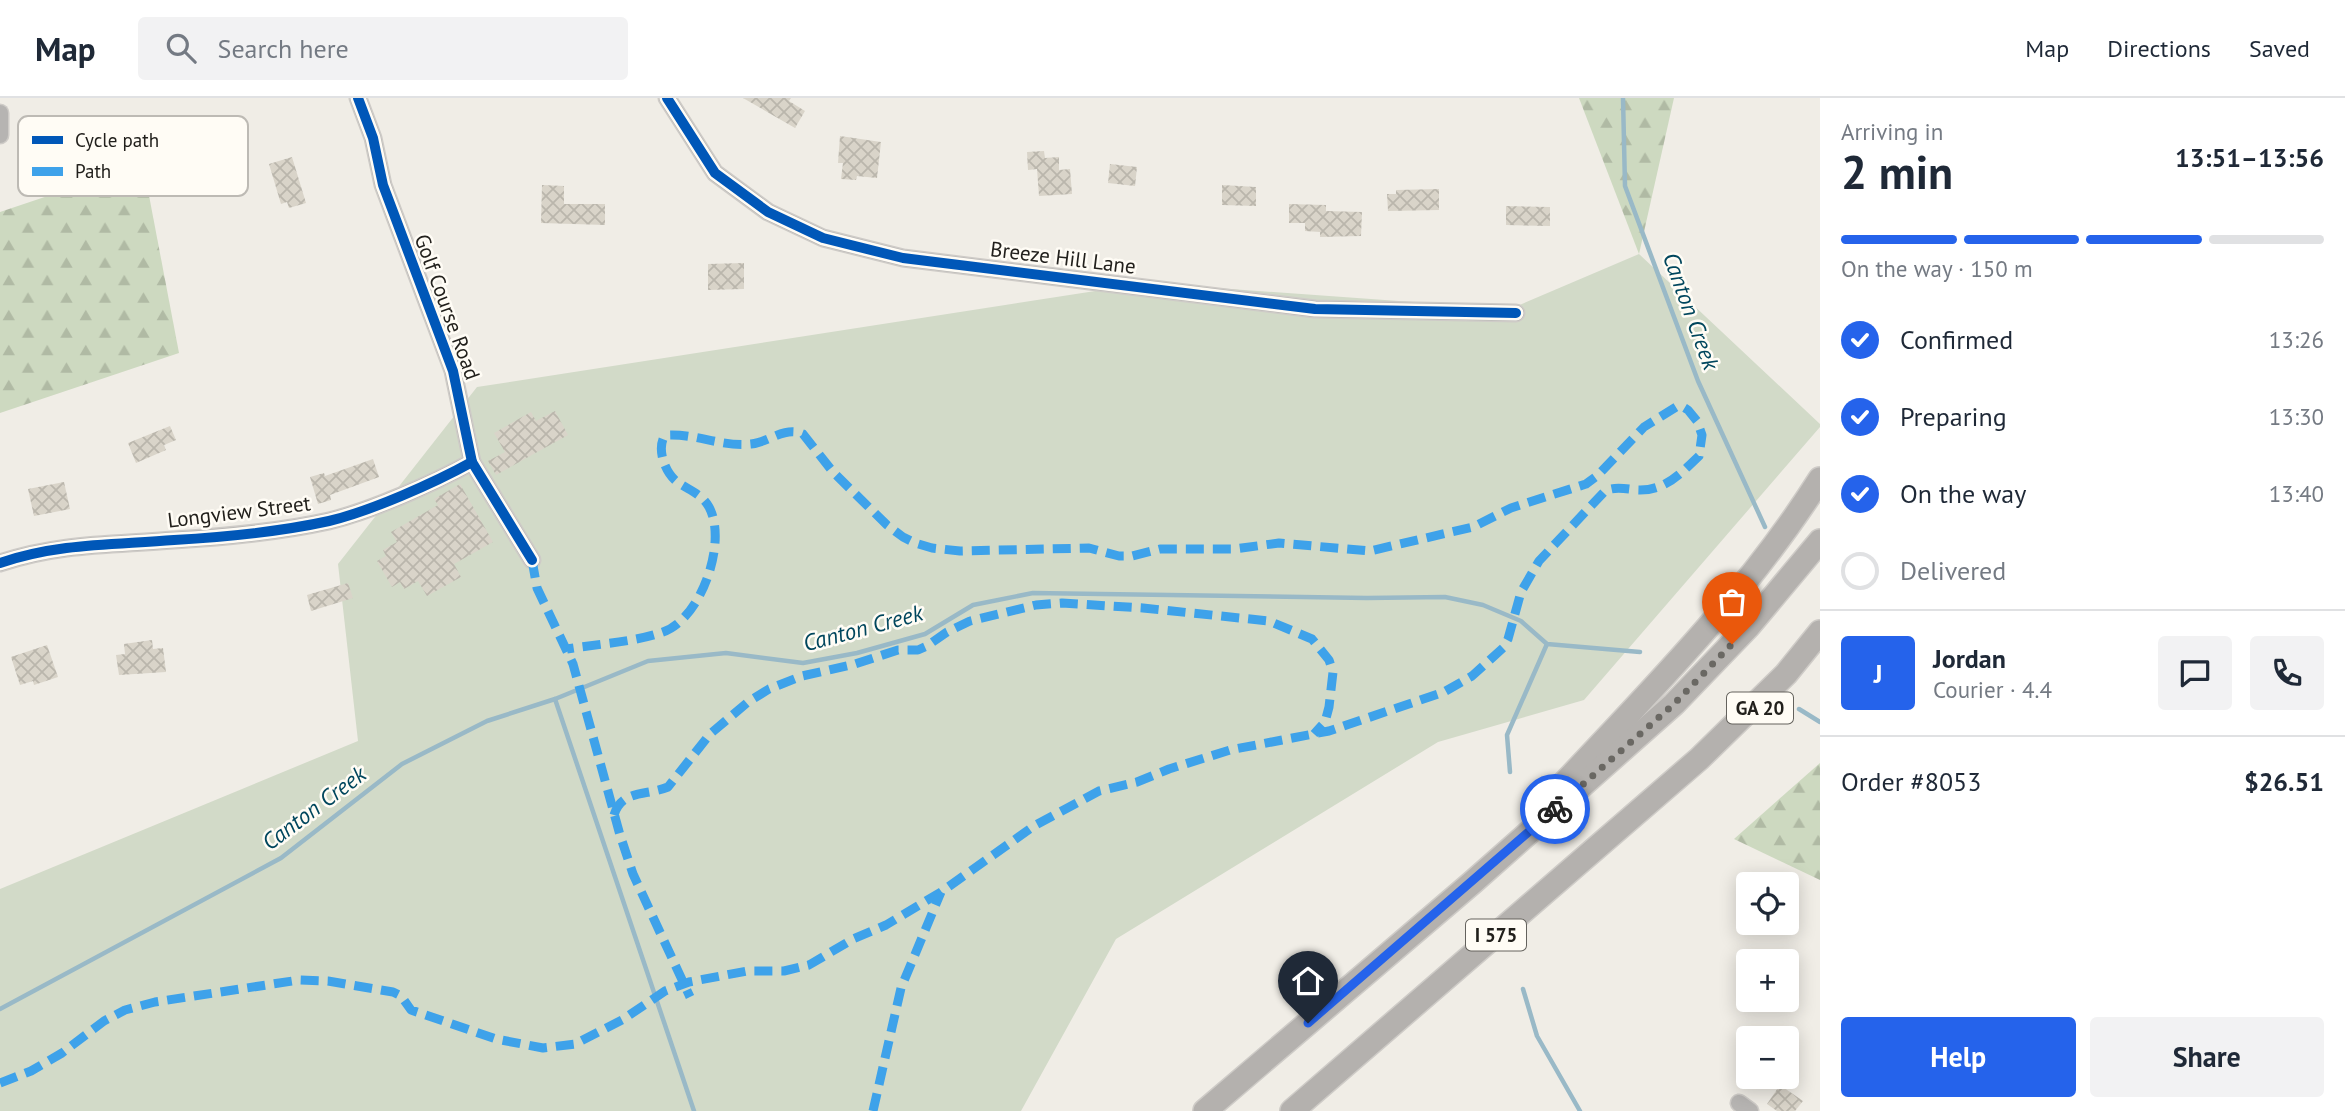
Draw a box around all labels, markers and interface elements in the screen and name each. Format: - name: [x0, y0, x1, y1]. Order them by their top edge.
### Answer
- search box: [138, 17, 628, 80]
- text: Map: [35, 27, 96, 70]
- icon: search: [162, 29, 200, 67]
- text: Search here: [218, 32, 349, 65]
- text: Map: [2025, 33, 2069, 64]
- text: Directions: [2107, 33, 2211, 64]
- text: Saved: [2249, 33, 2310, 64]
- legend: [18, 116, 248, 196]
- text: Arriving in: [1841, 117, 1943, 146]
- text: Cycle path: [75, 128, 159, 152]
- text: 13:51–13:56: [2175, 141, 2324, 174]
- text: 2 min: [1841, 142, 1953, 202]
- text: Path: [75, 159, 111, 183]
- street label: Golf Course Road: [409, 230, 486, 383]
- street label: Breeze Hill Lane: [989, 235, 1137, 280]
- water label: Canton Creek: [1657, 248, 1727, 375]
- text: On the way · 150 m: [1841, 254, 2033, 283]
- icon: check: [1841, 321, 1879, 359]
- text: Confirmed: [1900, 323, 2013, 356]
- text: 13:26: [2269, 325, 2324, 354]
- icon: check: [1841, 398, 1879, 436]
- text: Preparing: [1900, 400, 2007, 433]
- text: 13:30: [2269, 402, 2324, 431]
- icon: check: [1841, 475, 1879, 513]
- text: On the way: [1900, 477, 2026, 510]
- text: 13:40: [2269, 479, 2324, 508]
- street label: Longview Street: [166, 489, 312, 534]
- text: Delivered: [1900, 554, 2006, 587]
- pin: [1702, 572, 1762, 644]
- icon: bag: [1713, 583, 1751, 621]
- water label: Canton Creek: [800, 597, 927, 657]
- button: chat: [2158, 636, 2232, 710]
- button: phone: [2250, 636, 2324, 710]
- text: Jordan: [1933, 642, 2006, 675]
- text: J: [1874, 657, 1882, 690]
- text: Courier · 4.4: [1933, 675, 2052, 704]
- road number: GA 20: [1727, 692, 1793, 723]
- water label: Canton Creek: [256, 758, 373, 856]
- text: Order #8053: [1841, 765, 1981, 798]
- text: $26.51: [2244, 765, 2324, 798]
- courier: [1520, 774, 1590, 844]
- icon: bike: [1536, 790, 1574, 828]
- map controls: [1736, 872, 1799, 1089]
- button: locate: [1736, 872, 1799, 935]
- road number: I 575: [1466, 920, 1526, 950]
- button: +: [1736, 949, 1799, 1012]
- pin: [1278, 951, 1338, 1023]
- icon: home: [1289, 962, 1327, 1000]
- button: Help: [1841, 1017, 2076, 1097]
- button: Share: [2090, 1017, 2324, 1097]
- button: −: [1736, 1026, 1799, 1089]

